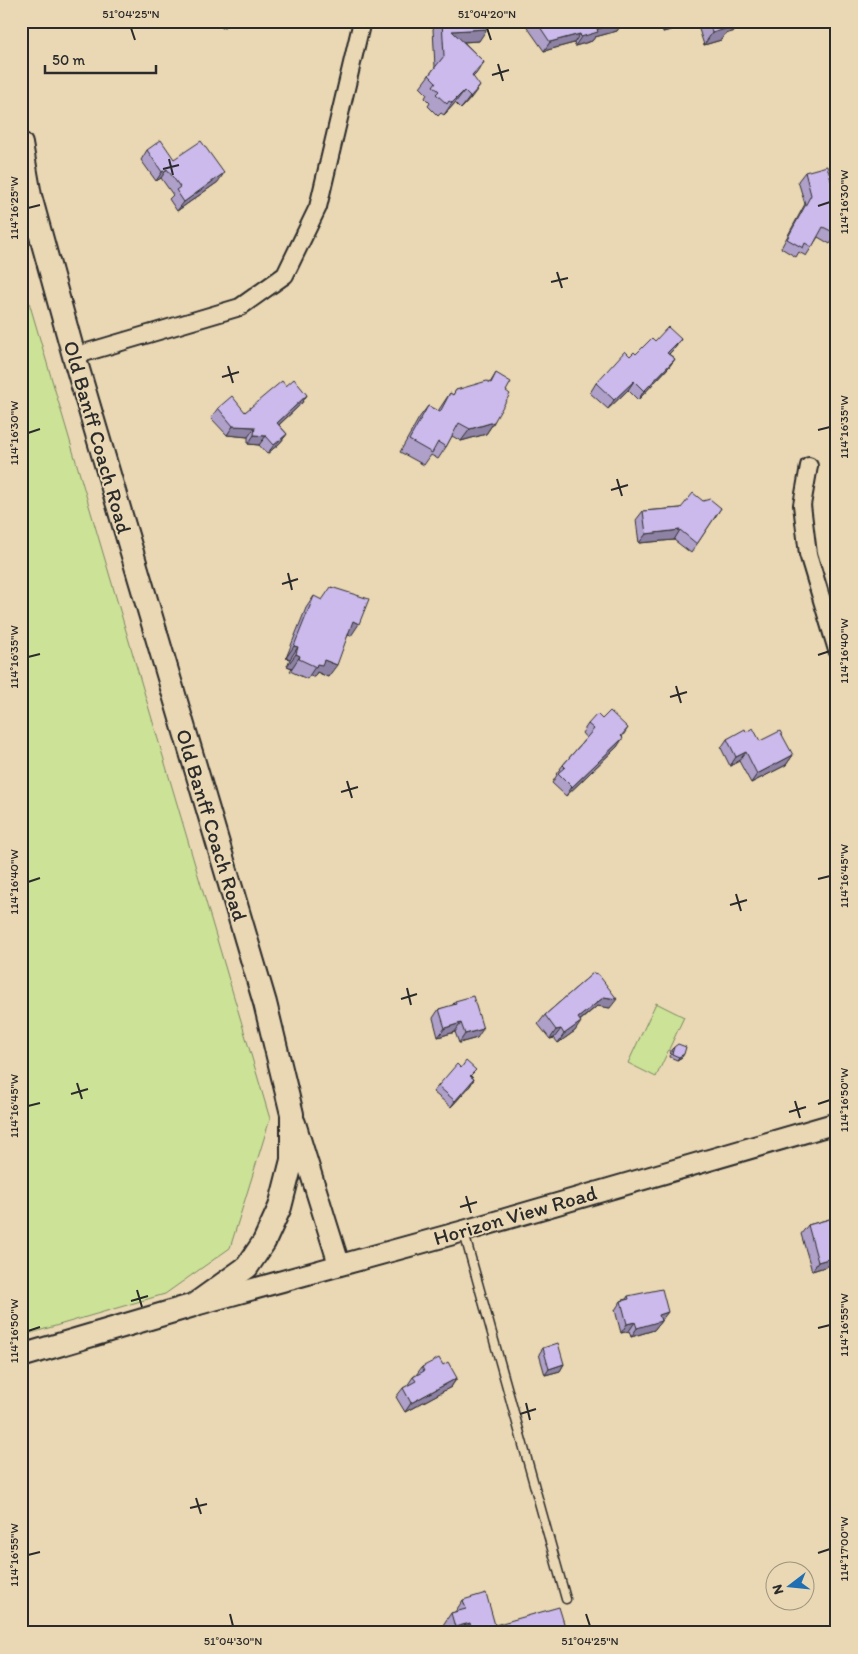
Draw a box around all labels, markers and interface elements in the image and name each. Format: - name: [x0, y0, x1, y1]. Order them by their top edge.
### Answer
- text: 51°04'25"N: [102, 7, 160, 21]
- text: 51°04'20"N: [458, 7, 516, 21]
- scale bar: [45, 42, 156, 74]
- text: 50 m: [52, 51, 85, 69]
- text: 114°16'30"W: [837, 170, 851, 234]
- text: 114°16'25"W: [7, 176, 21, 240]
- street label: Old Banff Coach Road: [59, 338, 138, 537]
- text: 114°16'35"W: [837, 395, 851, 459]
- text: 114°16'30"W: [7, 401, 21, 465]
- text: 114°16'40"W: [837, 618, 851, 684]
- text: 114°16'35"W: [7, 625, 21, 689]
- street label: Old Banff Coach Road: [171, 726, 253, 925]
- text: 114°16'45"W: [837, 844, 851, 908]
- text: 114°16'40"W: [7, 849, 21, 915]
- text: 114°16'50"W: [837, 1068, 851, 1132]
- text: 114°16'45"W: [7, 1074, 21, 1138]
- street label: Horizon View Road: [431, 1180, 599, 1250]
- text: 114°16'55"W: [837, 1293, 851, 1357]
- text: 114°16'50"W: [7, 1299, 21, 1363]
- text: 114°17'00"W: [837, 1516, 851, 1582]
- text: 114°16'55"W: [7, 1523, 21, 1587]
- north arrow: [766, 1562, 816, 1612]
- text: N: [769, 1583, 787, 1596]
- text: 51°04'30"N: [204, 1634, 262, 1648]
- text: 51°04'25"N: [561, 1634, 619, 1648]

